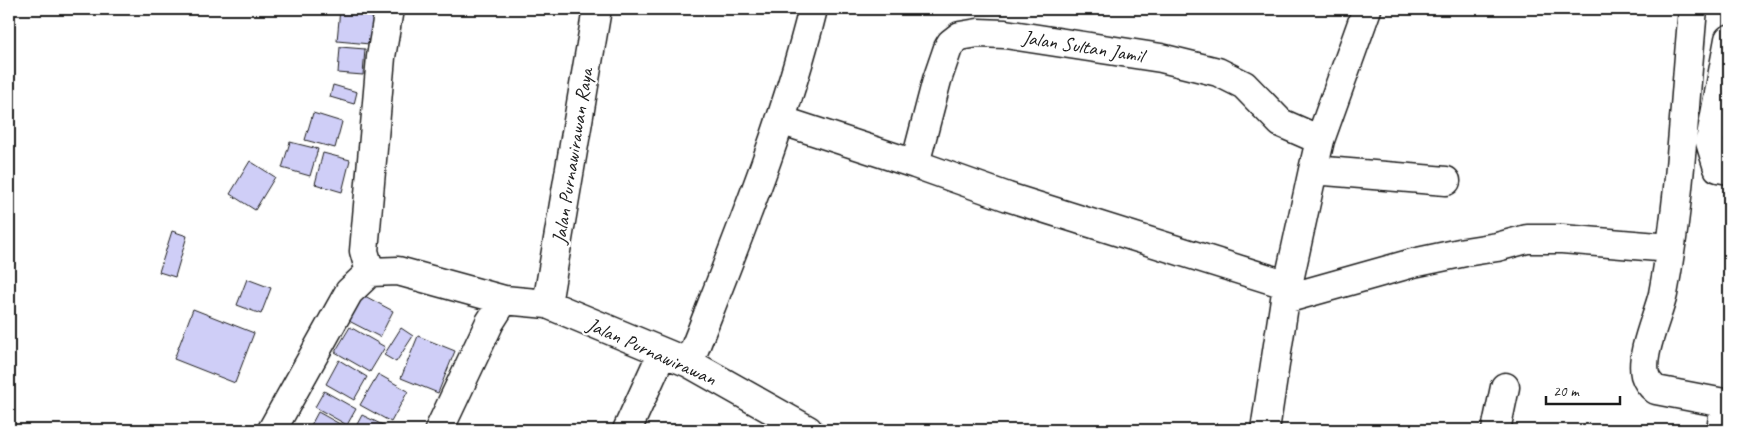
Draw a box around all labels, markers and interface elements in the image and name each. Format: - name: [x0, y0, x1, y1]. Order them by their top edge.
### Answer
- street label: Jalan Sultan Jamil: [1020, 24, 1149, 69]
- street label: Jalan Purnawirawan Raya: [546, 65, 599, 246]
- street label: Jalan Purnawirawan: [582, 311, 721, 391]
- scale bar: [1546, 374, 1619, 406]
- text: 20 m: [1553, 382, 1580, 401]

